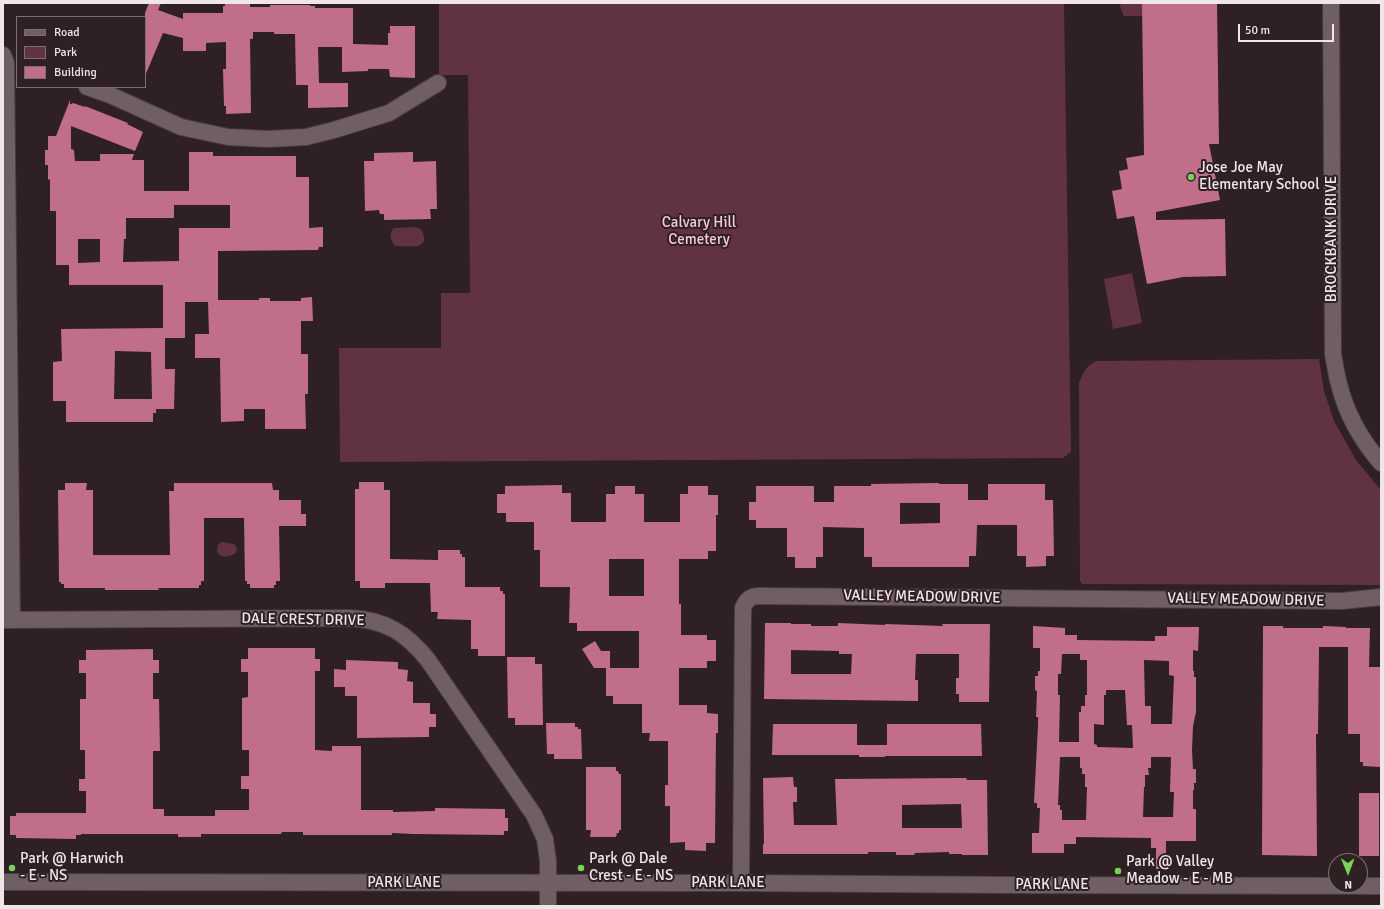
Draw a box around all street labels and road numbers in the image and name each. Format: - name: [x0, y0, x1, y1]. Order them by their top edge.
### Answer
- street label: BROCKBANK DRIVE: [1323, 176, 1341, 302]
- street label: VALLEY MEADOW DRIVE: [843, 587, 1001, 607]
- street label: VALLEY MEADOW DRIVE: [1167, 590, 1325, 610]
- street label: DALE CREST DRIVE: [241, 610, 365, 630]
- street label: PARK LANE: [367, 874, 441, 892]
- street label: PARK LANE: [691, 874, 765, 892]
- street label: PARK LANE: [1015, 876, 1089, 894]

